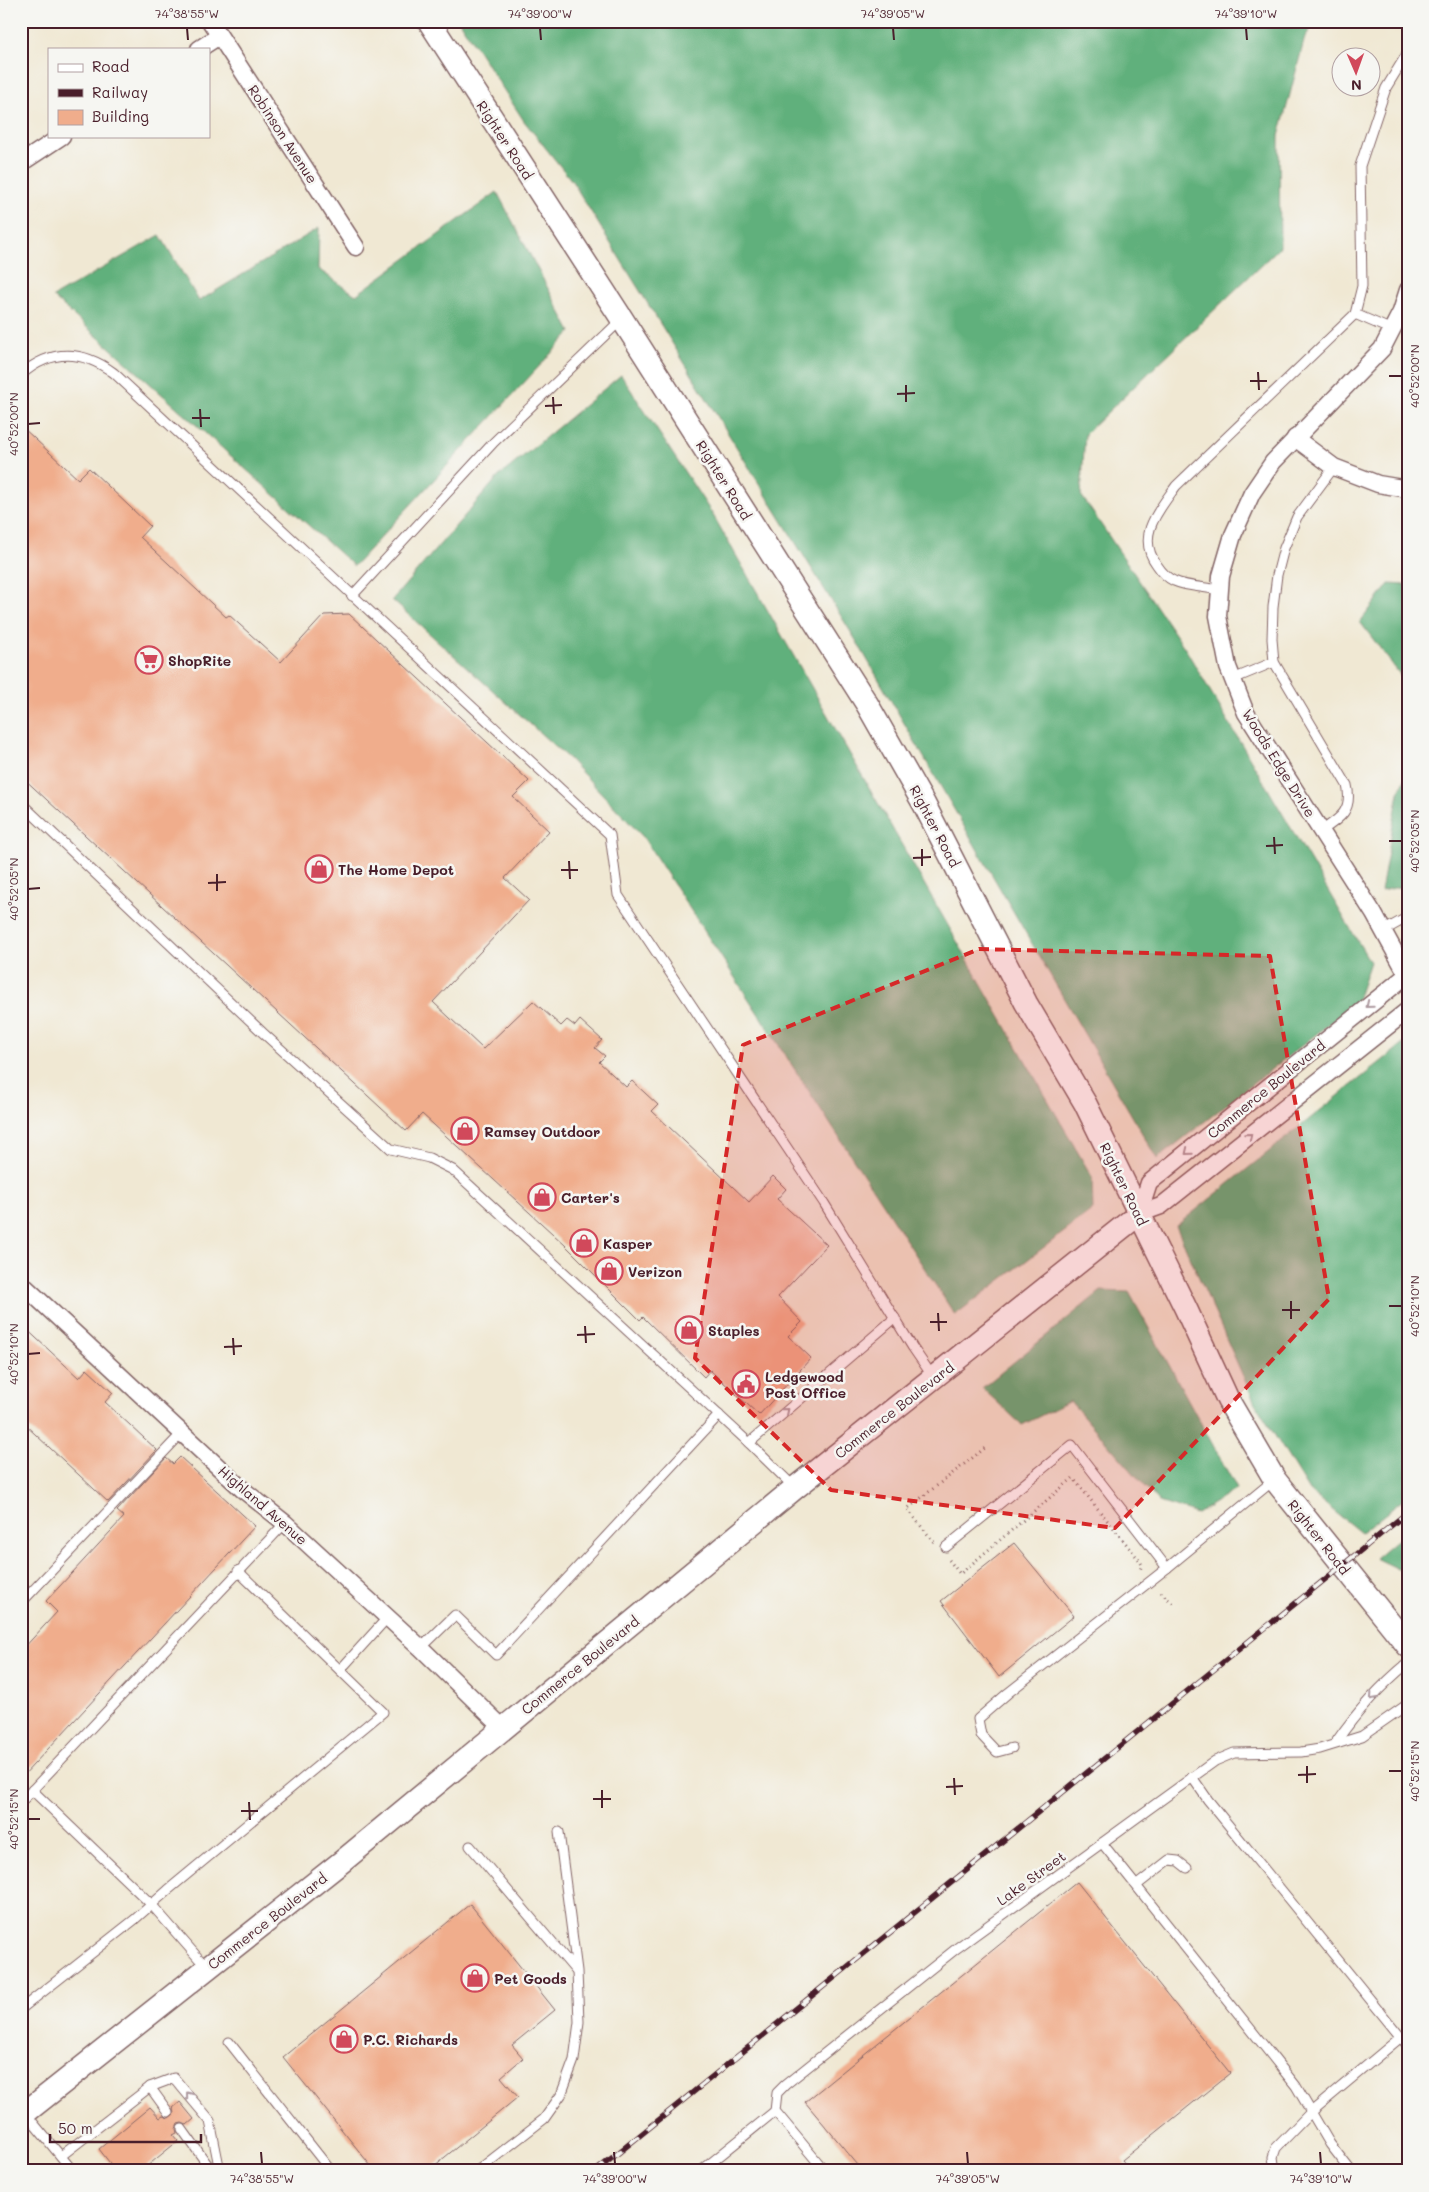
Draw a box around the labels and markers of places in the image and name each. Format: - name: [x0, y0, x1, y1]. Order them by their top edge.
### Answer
- supermarket icon: ShopRite: [134, 645, 164, 675]
- place label: ShopRite: [168, 651, 231, 670]
- shop icon: The Home Depot: [304, 854, 334, 884]
- place label: The Home Depot: [338, 860, 454, 879]
- shop icon: Ramsey Outdoor: [450, 1116, 480, 1146]
- place label: Ramsey Outdoor: [484, 1122, 600, 1141]
- shop icon: Carter's: [527, 1182, 557, 1212]
- place label: Carter's: [561, 1188, 620, 1207]
- shop icon: Kasper: [569, 1228, 599, 1258]
- place label: Kasper: [603, 1234, 652, 1253]
- shop icon: Verizon: [594, 1256, 624, 1286]
- place label: Verizon: [628, 1262, 682, 1281]
- shop icon: Staples: [674, 1315, 704, 1345]
- place label: Staples: [708, 1321, 760, 1340]
- place label: Ledgewood Post Office: [765, 1367, 846, 1402]
- public building icon: Ledgewood Post Office: [731, 1369, 761, 1399]
- shop icon: Pet Goods: [460, 1963, 490, 1993]
- place label: Pet Goods: [494, 1969, 567, 1988]
- shop icon: P.C. Richards: [329, 2024, 359, 2054]
- place label: P.C. Richards: [363, 2030, 458, 2049]

